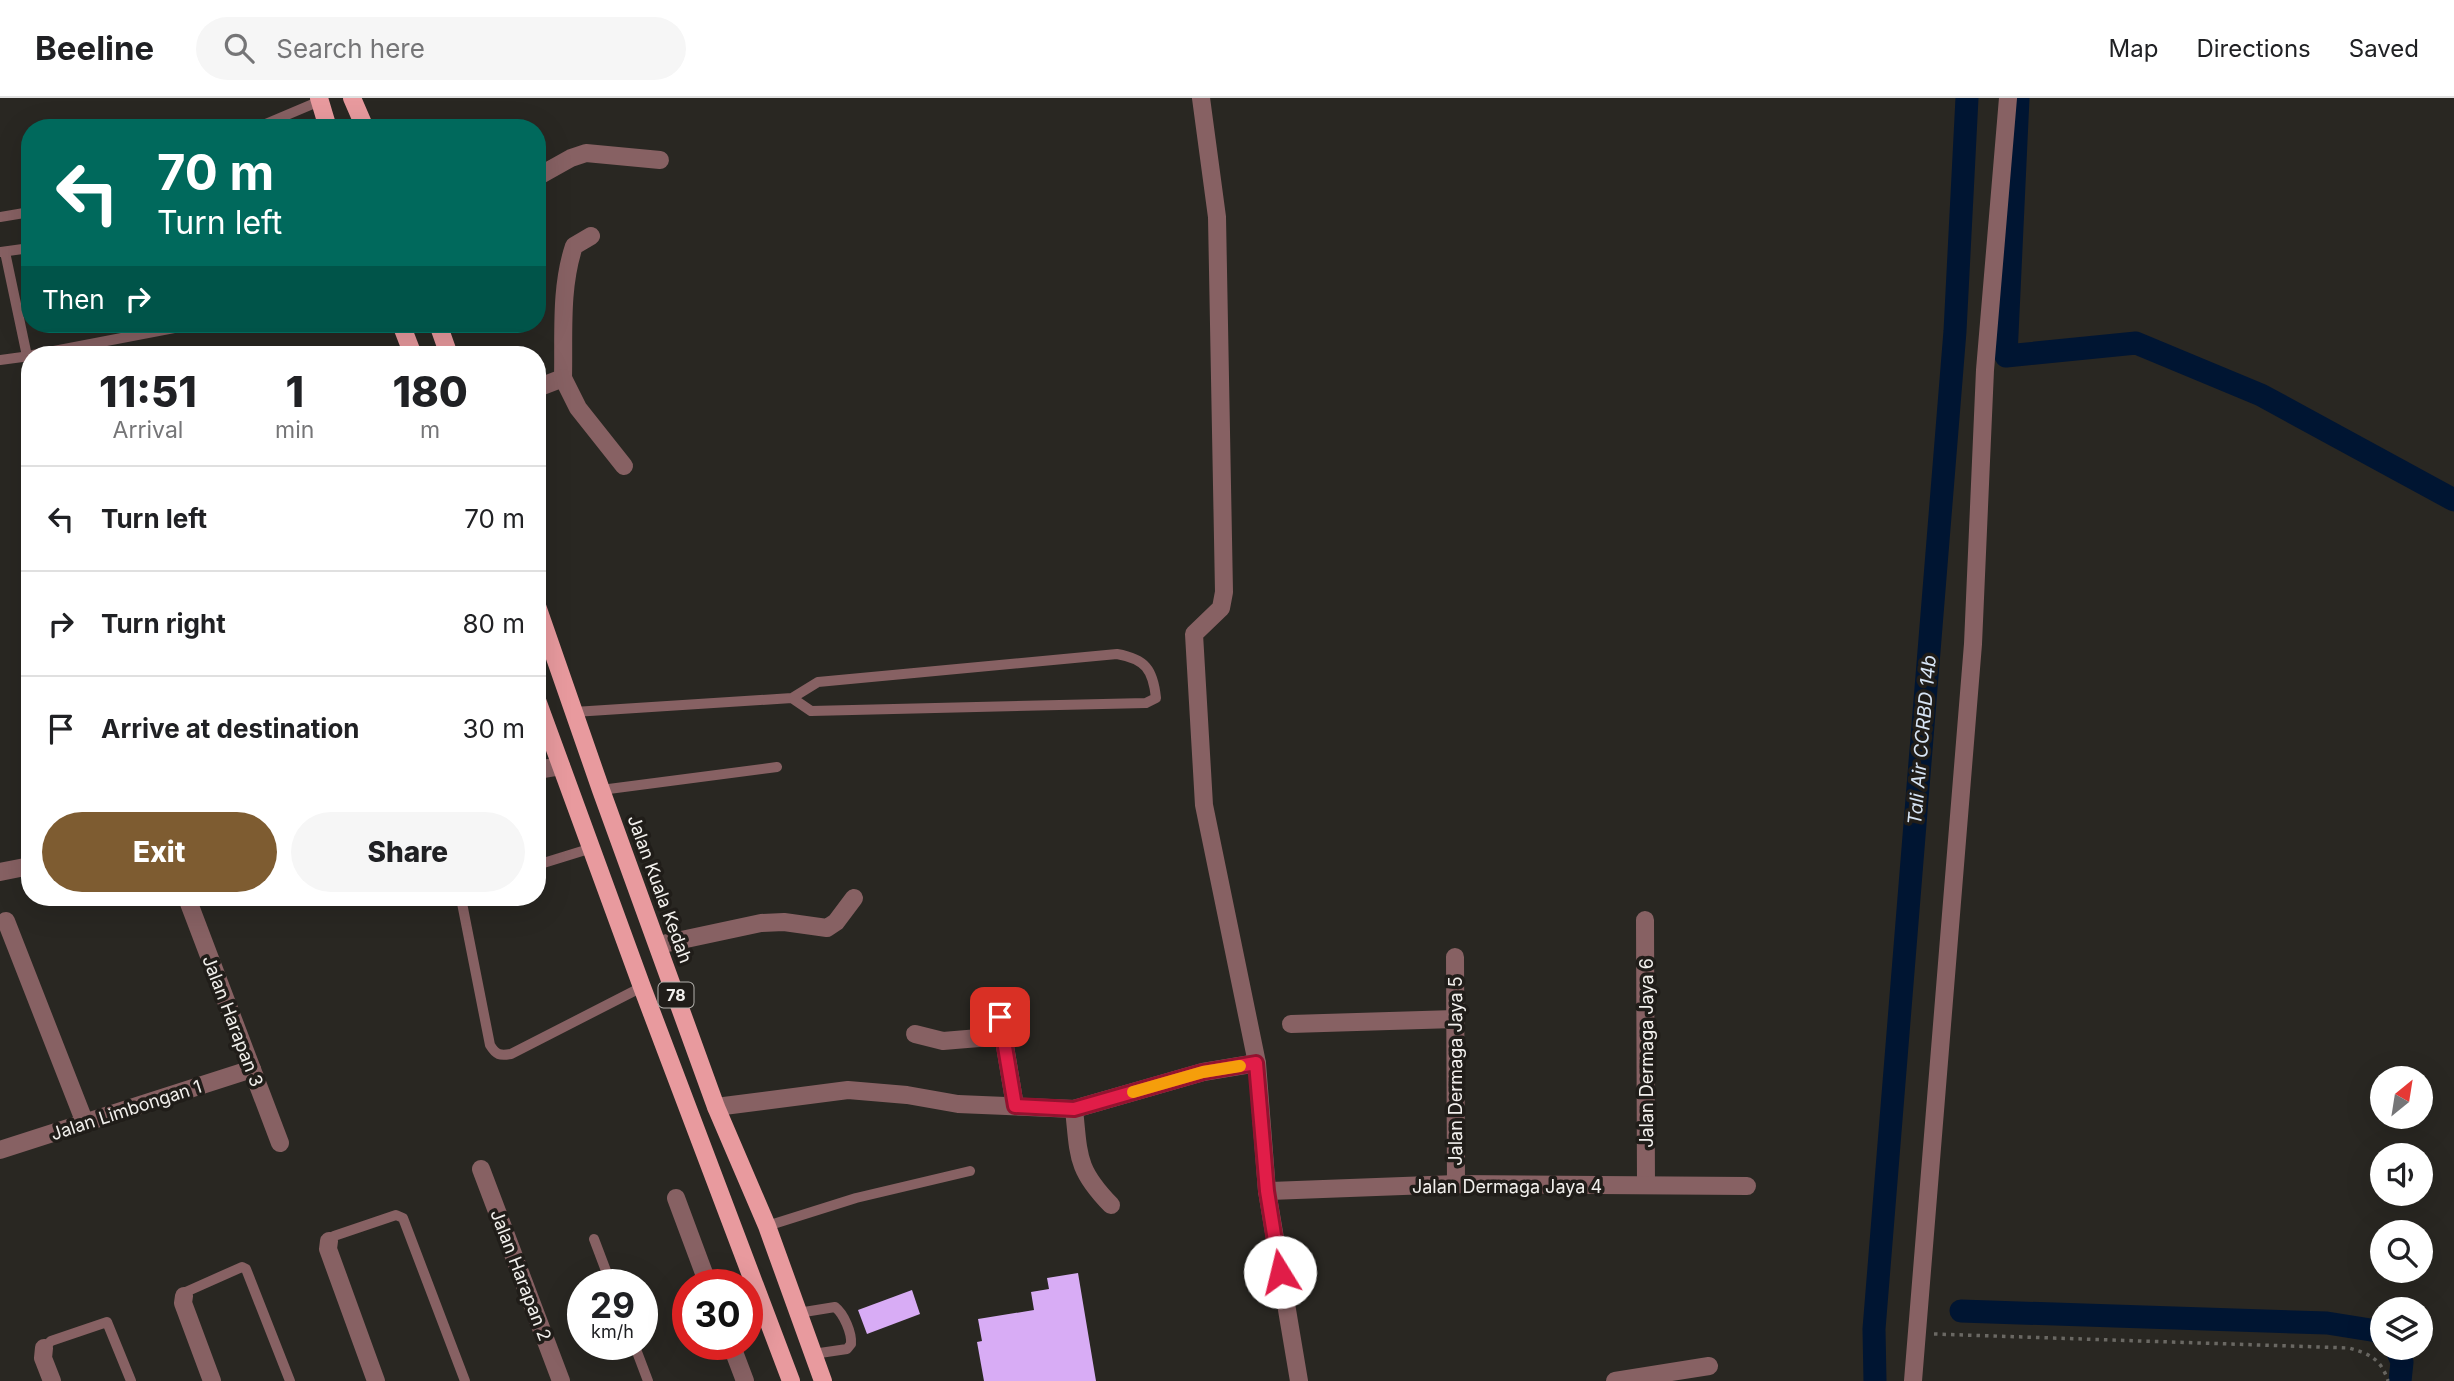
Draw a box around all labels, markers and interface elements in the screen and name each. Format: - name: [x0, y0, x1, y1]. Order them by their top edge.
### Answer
- search box: [196, 17, 686, 80]
- text: Beeline: [35, 28, 154, 68]
- icon: search: [220, 29, 258, 67]
- text: Search here: [276, 33, 425, 64]
- text: Map: [2109, 34, 2158, 63]
- text: Directions: [2196, 34, 2311, 63]
- text: Saved: [2349, 34, 2419, 63]
- text: 70 m: [157, 143, 274, 202]
- icon: left: [42, 147, 133, 238]
- text: Turn left: [157, 203, 282, 242]
- icon: right: [119, 280, 157, 318]
- text: Then: [42, 284, 105, 315]
- text: 11:51: [99, 366, 197, 417]
- text: 1: [285, 366, 304, 417]
- text: 180: [392, 366, 468, 417]
- text: Arrival: [113, 416, 183, 444]
- text: min: [275, 416, 314, 444]
- text: m: [420, 416, 440, 444]
- icon: left: [42, 500, 80, 538]
- text: Turn left: [101, 503, 207, 534]
- text: 70 m: [464, 503, 525, 534]
- icon: right: [42, 605, 80, 643]
- text: Turn right: [101, 608, 226, 639]
- text: 80 m: [462, 608, 525, 639]
- water label: Tali Air CCRBD 14b: [1903, 654, 1941, 826]
- icon: arrive: [42, 710, 80, 748]
- text: Arrive at destination: [101, 713, 360, 744]
- text: 30 m: [462, 713, 525, 744]
- button: Exit: [42, 812, 277, 892]
- button: Share: [291, 812, 525, 892]
- street label: Jalan Kuala Kedah: [623, 812, 697, 966]
- street label: Jalan Harapan 3: [198, 952, 268, 1090]
- street label: Jalan Dermaga Jaya 6: [1636, 958, 1657, 1148]
- street label: Jalan Dermaga Jaya 5: [1445, 976, 1466, 1166]
- road number: 78: [658, 982, 694, 1007]
- pin: [970, 987, 1030, 1047]
- icon: arrive: [981, 998, 1019, 1036]
- north arrow: [2370, 1066, 2432, 1129]
- map controls: [2370, 1066, 2433, 1360]
- street label: Jalan Limbongan 1: [48, 1076, 204, 1144]
- button: sound: [2370, 1143, 2433, 1206]
- street label: Jalan Dermaga Jaya 4: [1412, 1176, 1602, 1197]
- street label: Jalan Harapan 2: [486, 1206, 556, 1344]
- button: search: [2370, 1220, 2433, 1283]
- position arrow: [1243, 1235, 1317, 1309]
- speed limit sign: 30: [672, 1269, 763, 1360]
- text: 29: [590, 1284, 635, 1326]
- button: layers: [2370, 1297, 2433, 1360]
- text: km/h: [591, 1321, 634, 1342]

